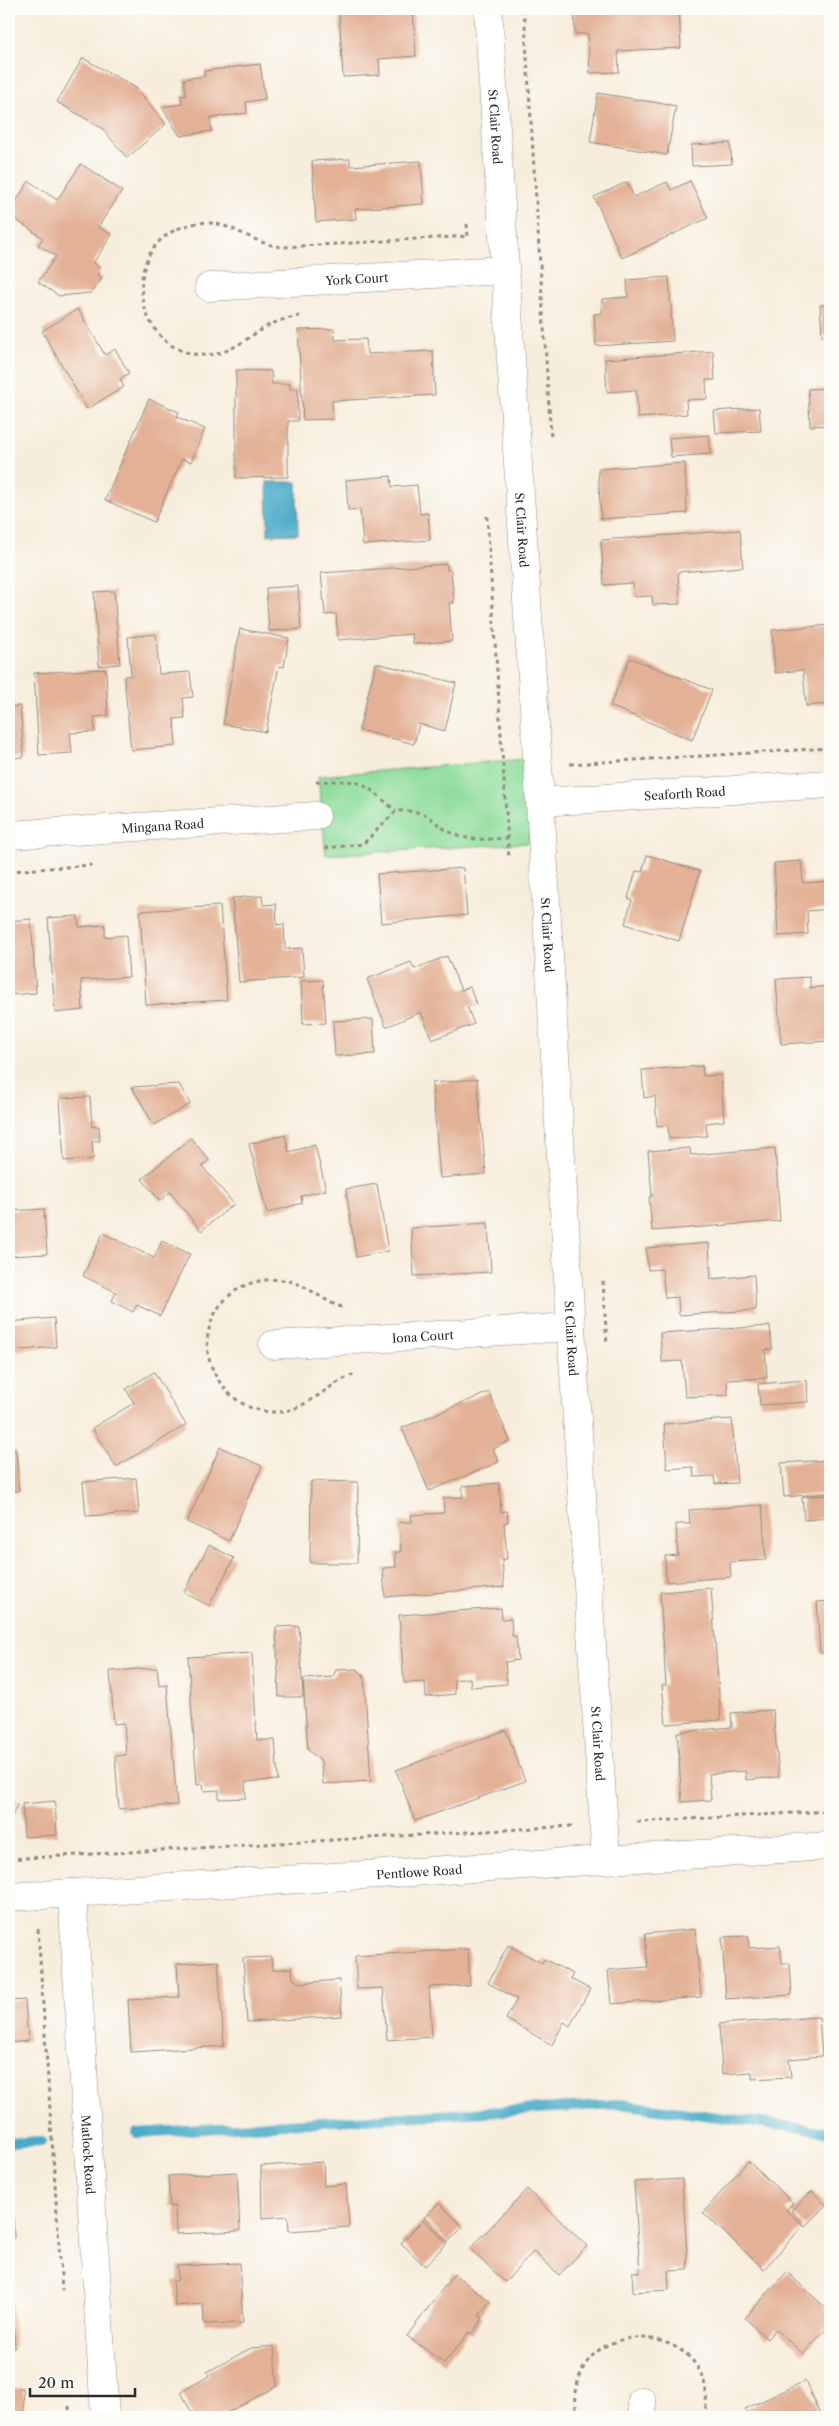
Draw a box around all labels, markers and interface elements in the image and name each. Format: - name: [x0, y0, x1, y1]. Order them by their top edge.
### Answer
- street label: St Clair Road: [486, 89, 506, 165]
- street label: York Court: [324, 269, 389, 288]
- street label: St Clair Road: [512, 492, 532, 569]
- street label: Seaforth Road: [644, 783, 727, 803]
- street label: Mingana Road: [121, 815, 205, 836]
- street label: St Clair Road: [538, 897, 558, 974]
- street label: St Clair Road: [562, 1300, 582, 1377]
- street label: Iona Court: [391, 1327, 455, 1345]
- street label: St Clair Road: [588, 1705, 608, 1782]
- street label: Pentlowe Road: [376, 1861, 463, 1882]
- street label: Matlock Road: [78, 2114, 98, 2195]
- scale bar: [30, 2366, 135, 2398]
- text: 20 m: [38, 2373, 74, 2392]

